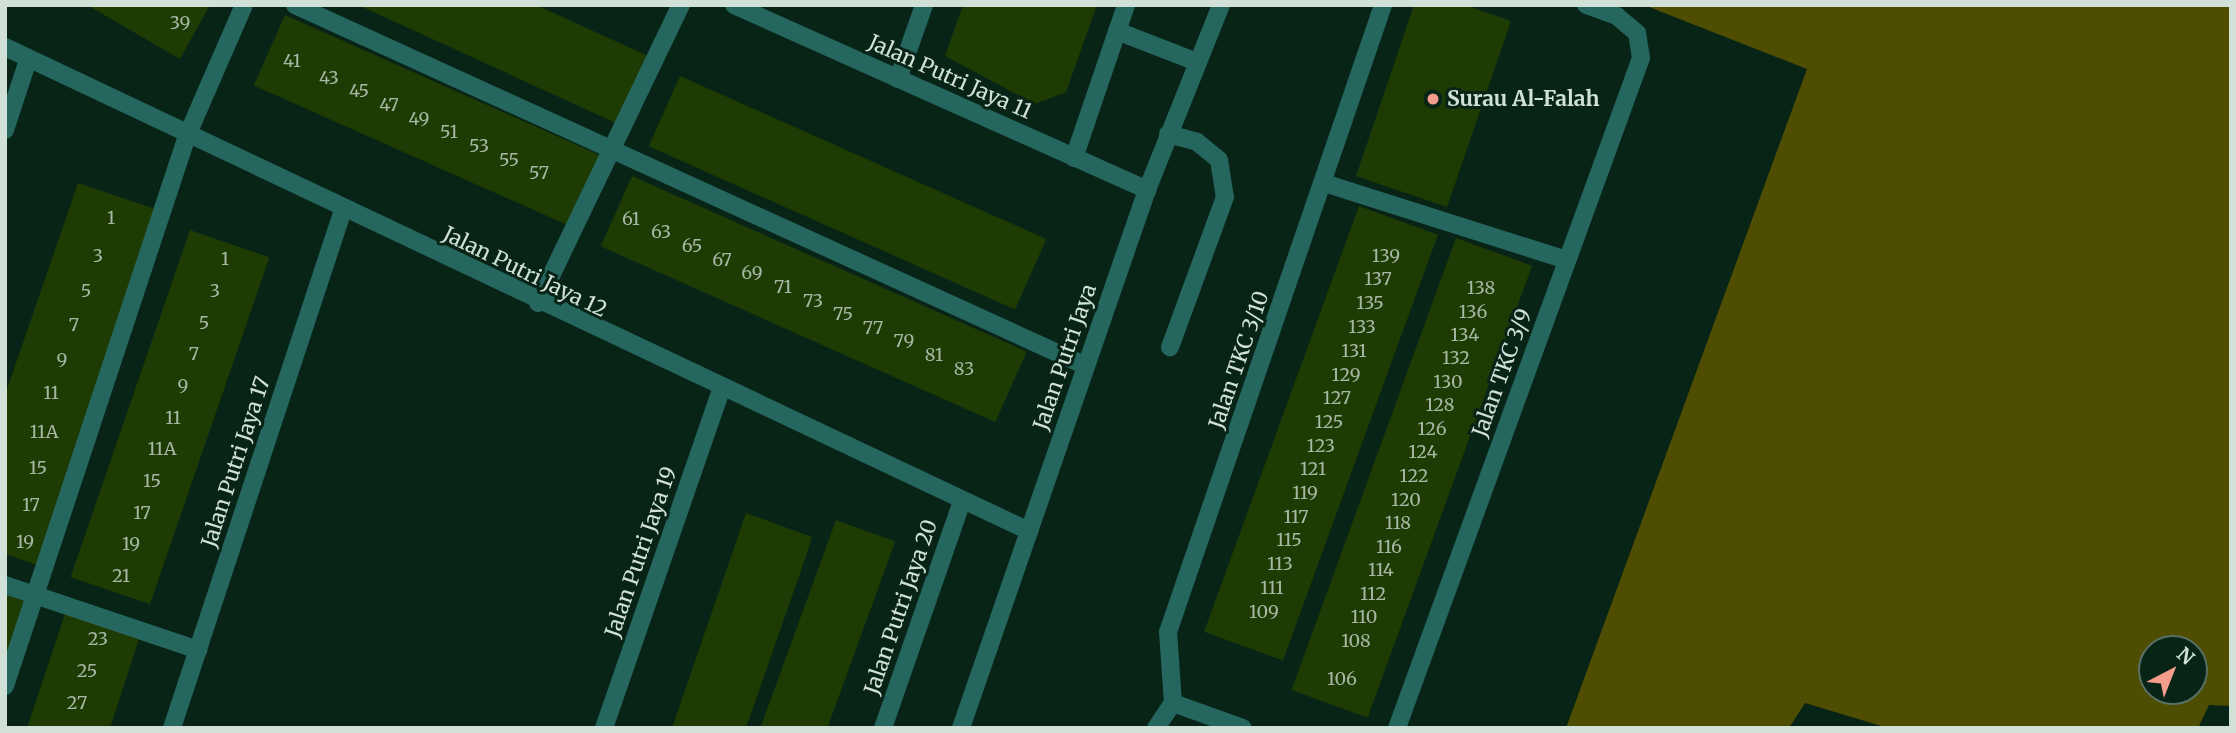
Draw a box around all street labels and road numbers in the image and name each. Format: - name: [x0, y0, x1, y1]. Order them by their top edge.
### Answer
- street label: Jalan Putri Jaya 11: [864, 30, 1036, 124]
- street label: Jalan Putri Jaya 12: [439, 221, 611, 323]
- street label: Jalan Putri Jaya: [1028, 281, 1102, 433]
- street label: Jalan TKC 3/10: [1204, 288, 1274, 432]
- street label: Jalan TKC 3/9: [1467, 305, 1537, 441]
- street label: Jalan Putri Jaya 17: [197, 373, 275, 551]
- street label: Jalan Putri Jaya 19: [600, 463, 682, 641]
- street label: Jalan Putri Jaya 20: [859, 516, 943, 698]

